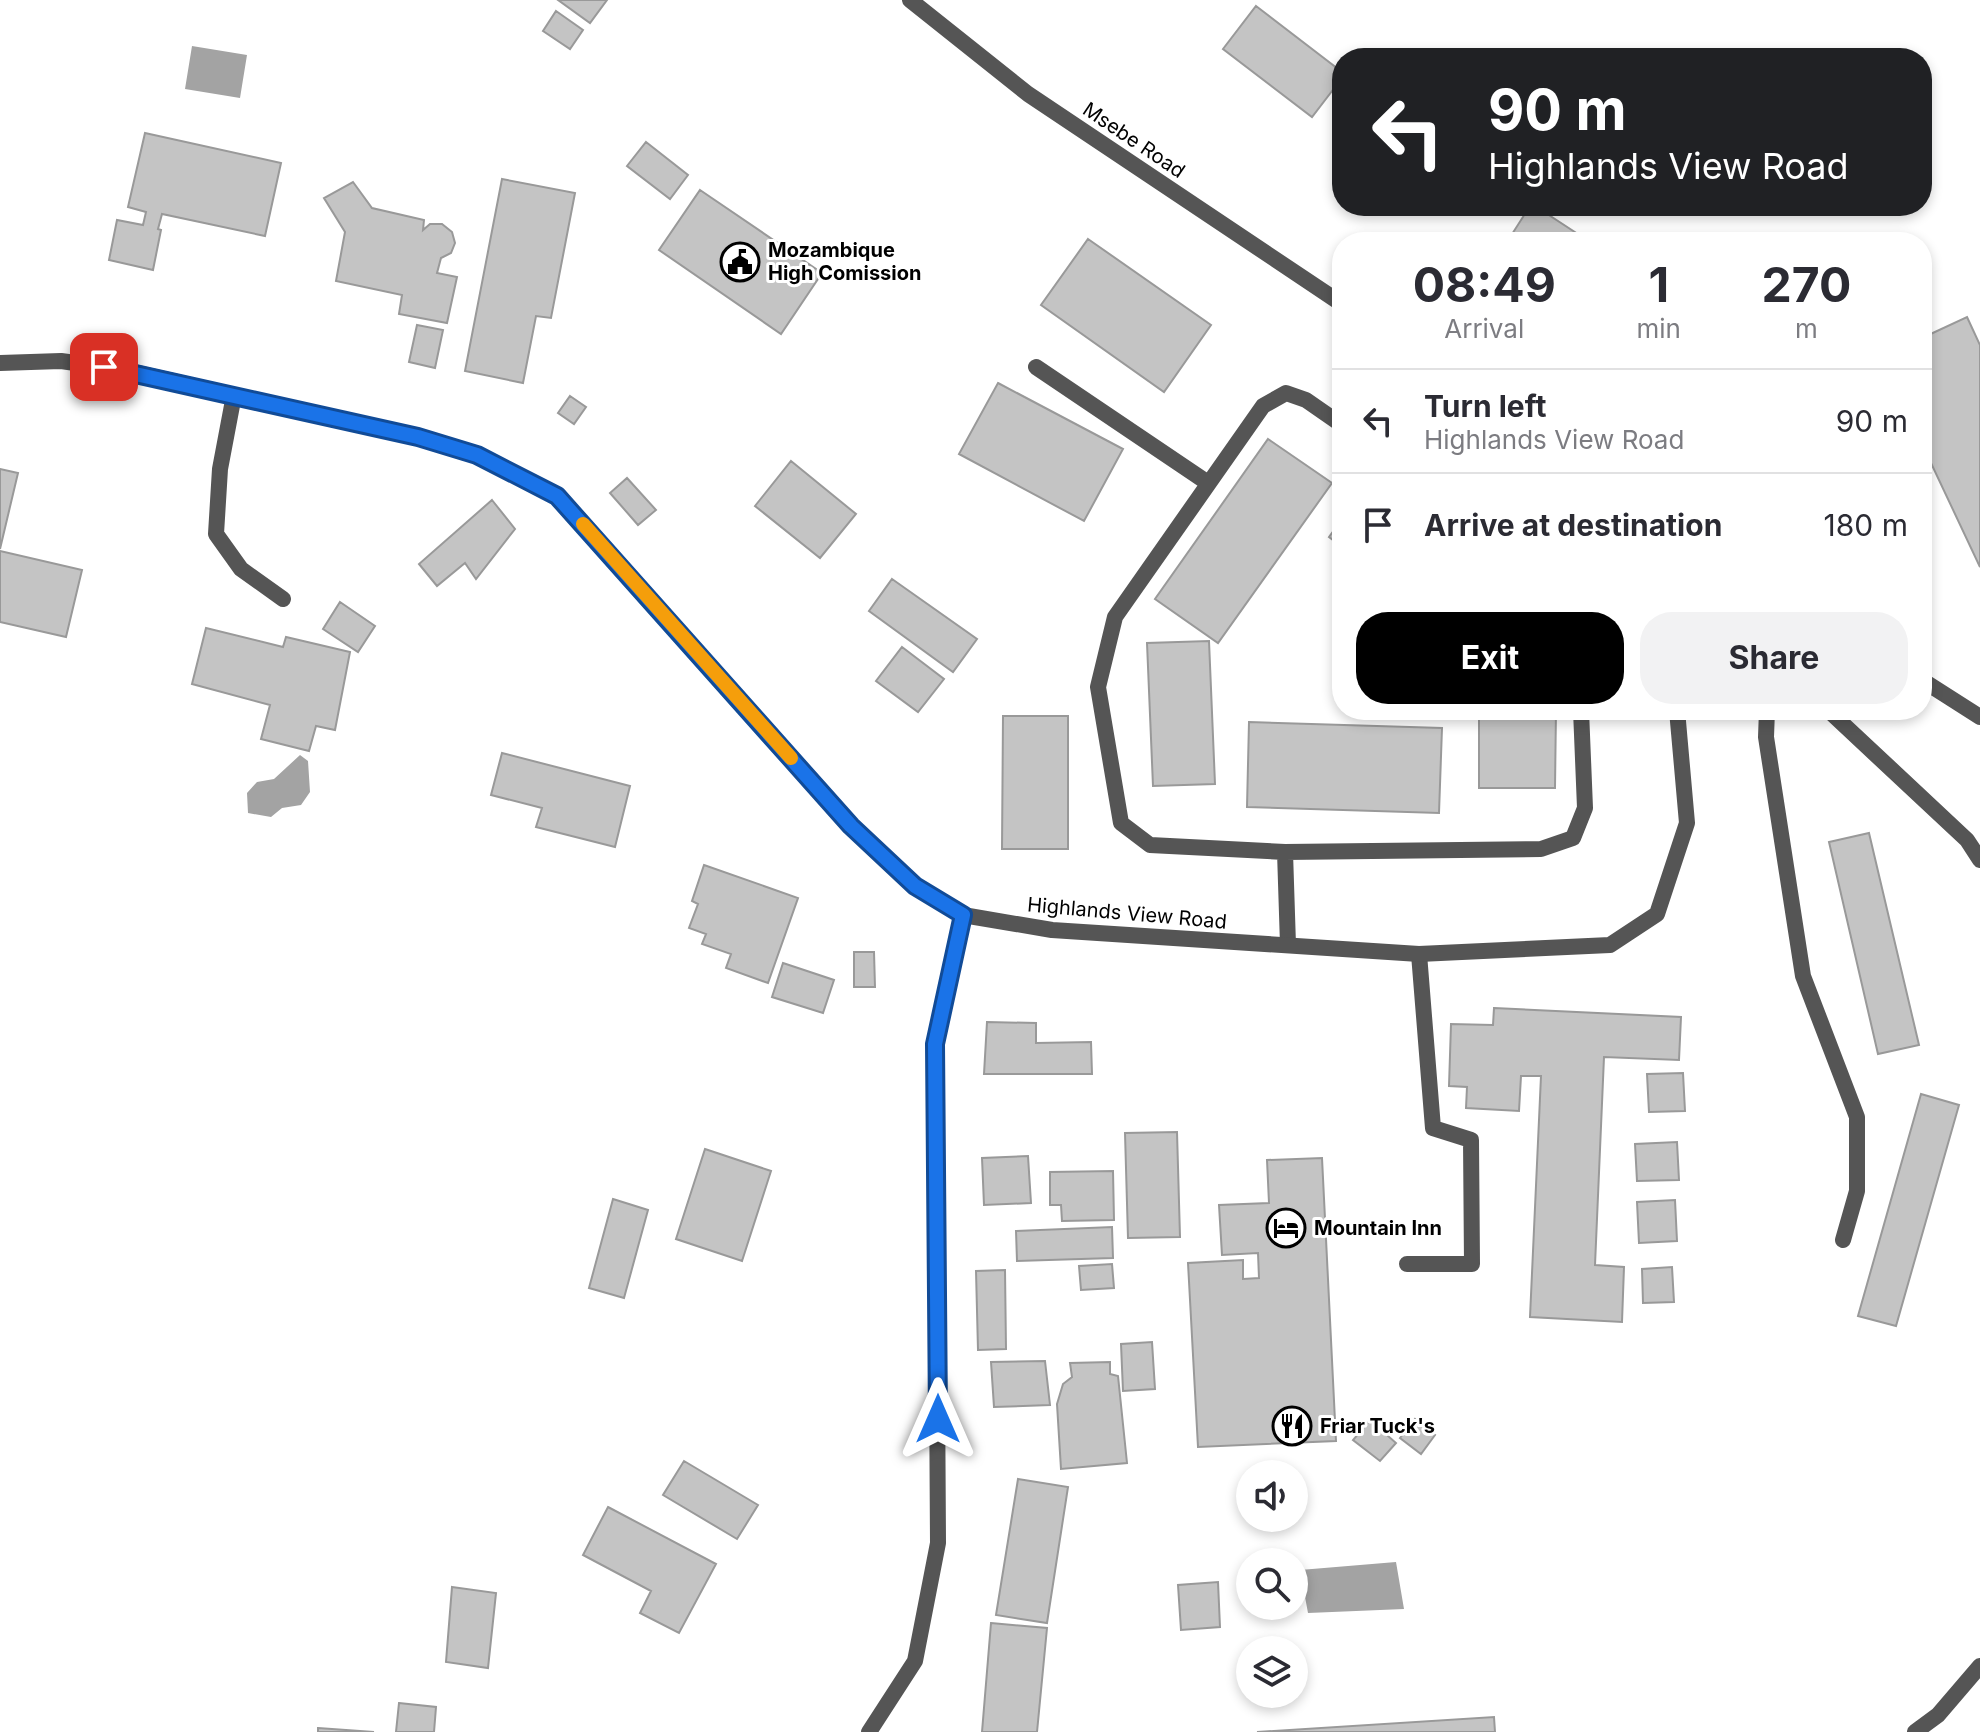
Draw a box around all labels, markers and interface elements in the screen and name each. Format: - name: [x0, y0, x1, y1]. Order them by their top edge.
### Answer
- text: 90 m: [1488, 76, 1627, 144]
- icon: left: [1356, 80, 1460, 184]
- street label: Msebe Road: [1078, 97, 1190, 183]
- text: Highlands View Road: [1488, 144, 1849, 188]
- place label: Mozambique High Comission: [768, 238, 921, 285]
- public building icon: Mozambique High Comission: [719, 241, 761, 283]
- text: 08:49: [1413, 255, 1556, 314]
- text: 1: [1648, 255, 1669, 314]
- text: 270: [1762, 255, 1851, 314]
- text: Arrival: [1444, 313, 1524, 344]
- text: min: [1637, 313, 1681, 344]
- text: m: [1795, 313, 1818, 344]
- pin: [70, 333, 138, 401]
- icon: arrive: [82, 345, 126, 389]
- text: Turn left: [1424, 388, 1546, 424]
- icon: left: [1356, 399, 1400, 443]
- text: 90 m: [1836, 403, 1908, 439]
- text: Highlands View Road: [1424, 424, 1684, 455]
- icon: arrive: [1356, 503, 1400, 547]
- text: Arrive at destination: [1424, 507, 1722, 543]
- text: 180 m: [1824, 507, 1908, 543]
- button: Exit: [1356, 612, 1624, 704]
- button: Share: [1640, 612, 1908, 704]
- street label: Highlands View Road: [1026, 892, 1228, 934]
- hotel icon: Mountain Inn: [1265, 1207, 1307, 1249]
- place label: Mountain Inn: [1314, 1216, 1442, 1240]
- position arrow: [896, 1377, 980, 1461]
- restaurant icon: Friar Tuck's: [1271, 1405, 1313, 1447]
- place label: Friar Tuck's: [1320, 1414, 1435, 1438]
- map controls: [1236, 1460, 1308, 1708]
- button: sound: [1236, 1460, 1308, 1532]
- button: search: [1236, 1548, 1308, 1620]
- button: layers: [1236, 1636, 1308, 1708]

